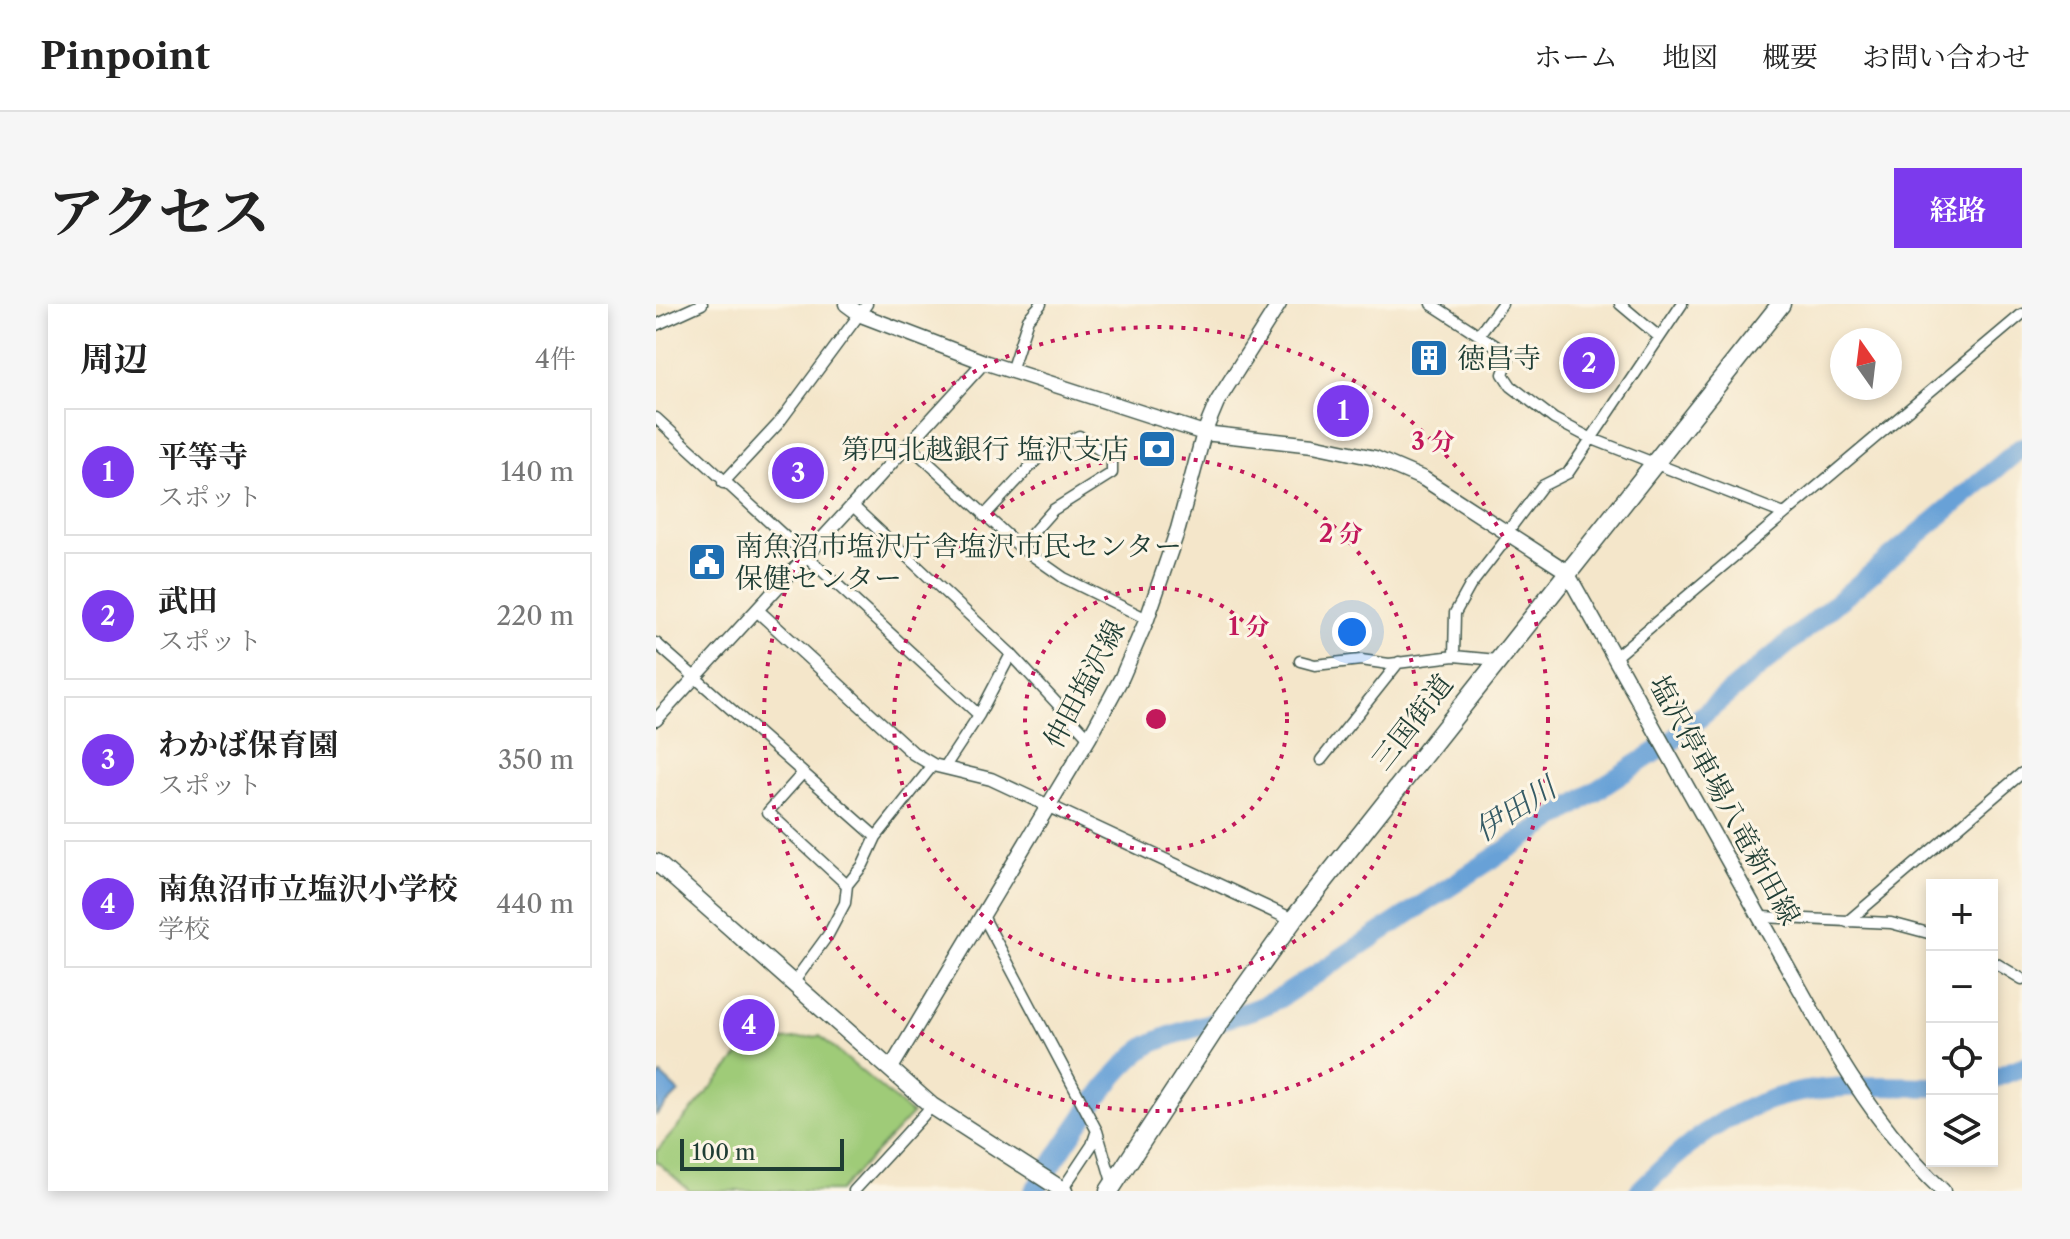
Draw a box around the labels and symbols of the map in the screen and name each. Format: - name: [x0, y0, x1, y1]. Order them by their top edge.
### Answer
- north arrow: [1830, 328, 1902, 400]
- pin: 2: [1563, 333, 1615, 393]
- building icon: 徳昌寺: [1408, 337, 1450, 379]
- place label: 徳昌寺: [1457, 341, 1541, 375]
- pin: 1: [1317, 381, 1369, 441]
- text: 3 分: [1411, 427, 1455, 456]
- bank icon: 第四北越銀行 塩沢支店: [1136, 428, 1178, 470]
- place label: 第四北越銀行 塩沢支店: [842, 432, 1129, 466]
- pin: 3: [772, 443, 824, 503]
- text: 2 分: [1319, 519, 1363, 548]
- place label: 南魚沼市塩沢庁舎塩沢市民センター 保健センター: [735, 529, 1182, 595]
- public building icon: 南魚沼市塩沢庁舎塩沢市民センター 保健センター: [686, 541, 728, 583]
- text: 1 分: [1229, 612, 1269, 641]
- your location: [1332, 612, 1372, 652]
- street label: 仲田塩沢線: [1036, 614, 1132, 754]
- street label: 三国街道: [1364, 667, 1460, 777]
- street label: 塩沢停車場八竜新田線: [1642, 669, 1808, 931]
- centre of rings: [1142, 705, 1170, 733]
- water label: 伊田川: [1467, 767, 1565, 849]
- pin: 4: [723, 995, 775, 1055]
- scale bar: [680, 1135, 844, 1171]

